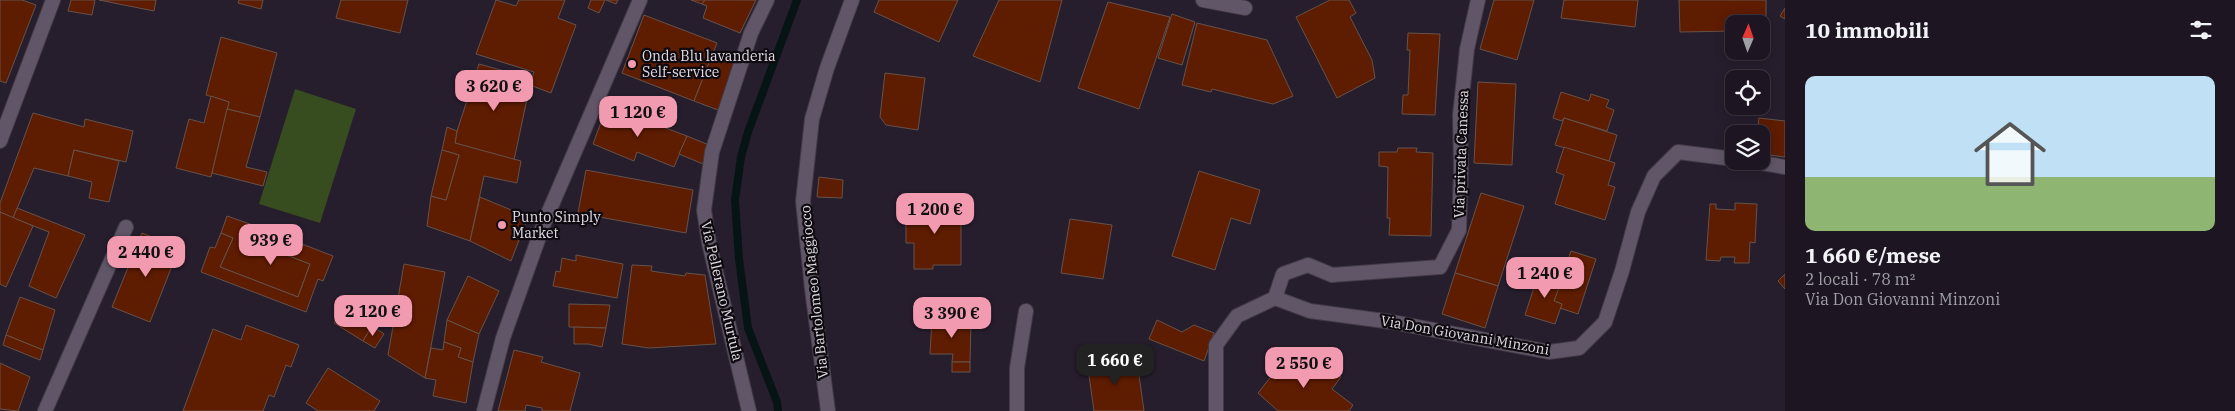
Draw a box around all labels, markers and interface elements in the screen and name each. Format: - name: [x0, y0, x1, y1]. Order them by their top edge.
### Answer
- north arrow: [1725, 15, 1770, 60]
- map controls: [1725, 15, 1770, 170]
- text: 10 immobili: [1805, 16, 1929, 44]
- icon: filters: [2187, 16, 2215, 44]
- place label: Onda Blu lavanderia Self-service: [642, 47, 776, 81]
- marker: Onda Blu lavanderia Self-service: [626, 58, 638, 70]
- pin: 3 620 €: [448, 70, 540, 112]
- button: locate: [1725, 70, 1770, 115]
- text: 3 620 €: [466, 76, 522, 96]
- street label: Via privata Canessa: [1450, 89, 1472, 218]
- pin: 1 120 €: [592, 96, 684, 138]
- text: 1 120 €: [610, 102, 666, 122]
- icon: home: [1965, 109, 2055, 199]
- button: layers: [1725, 125, 1770, 170]
- pin: 1 200 €: [889, 192, 981, 235]
- text: 1 200 €: [907, 199, 963, 219]
- street label: Via Bartolomeo Maggiocco: [796, 204, 832, 380]
- place label: Punto Simply Market: [512, 208, 601, 242]
- marker: Punto Simply Market: [496, 219, 508, 231]
- street label: Via Pellerano Murtula: [697, 219, 747, 363]
- pin: 939 €: [236, 224, 306, 266]
- text: 939 €: [250, 230, 292, 250]
- pin: 2 440 €: [100, 236, 192, 278]
- text: 1 660 €/mese: [1805, 241, 1941, 269]
- text: 2 440 €: [118, 242, 174, 262]
- pin: 1 240 €: [1499, 256, 1591, 299]
- text: 1 240 €: [1517, 263, 1573, 283]
- text: 2 locali · 78 m²: [1805, 269, 1915, 289]
- text: Via Don Giovanni Minzoni: [1805, 289, 2000, 309]
- pin: 2 120 €: [327, 294, 419, 337]
- pin: 3 390 €: [906, 296, 998, 339]
- text: 2 120 €: [345, 301, 401, 321]
- text: 3 390 €: [924, 303, 980, 323]
- street label: Via Don Giovanni Minzoni: [1379, 311, 1551, 359]
- pin: 1 660 €: [1069, 344, 1161, 386]
- pin: 2 550 €: [1258, 346, 1350, 389]
- text: 1 660 €: [1087, 350, 1143, 370]
- text: 2 550 €: [1276, 353, 1332, 373]

